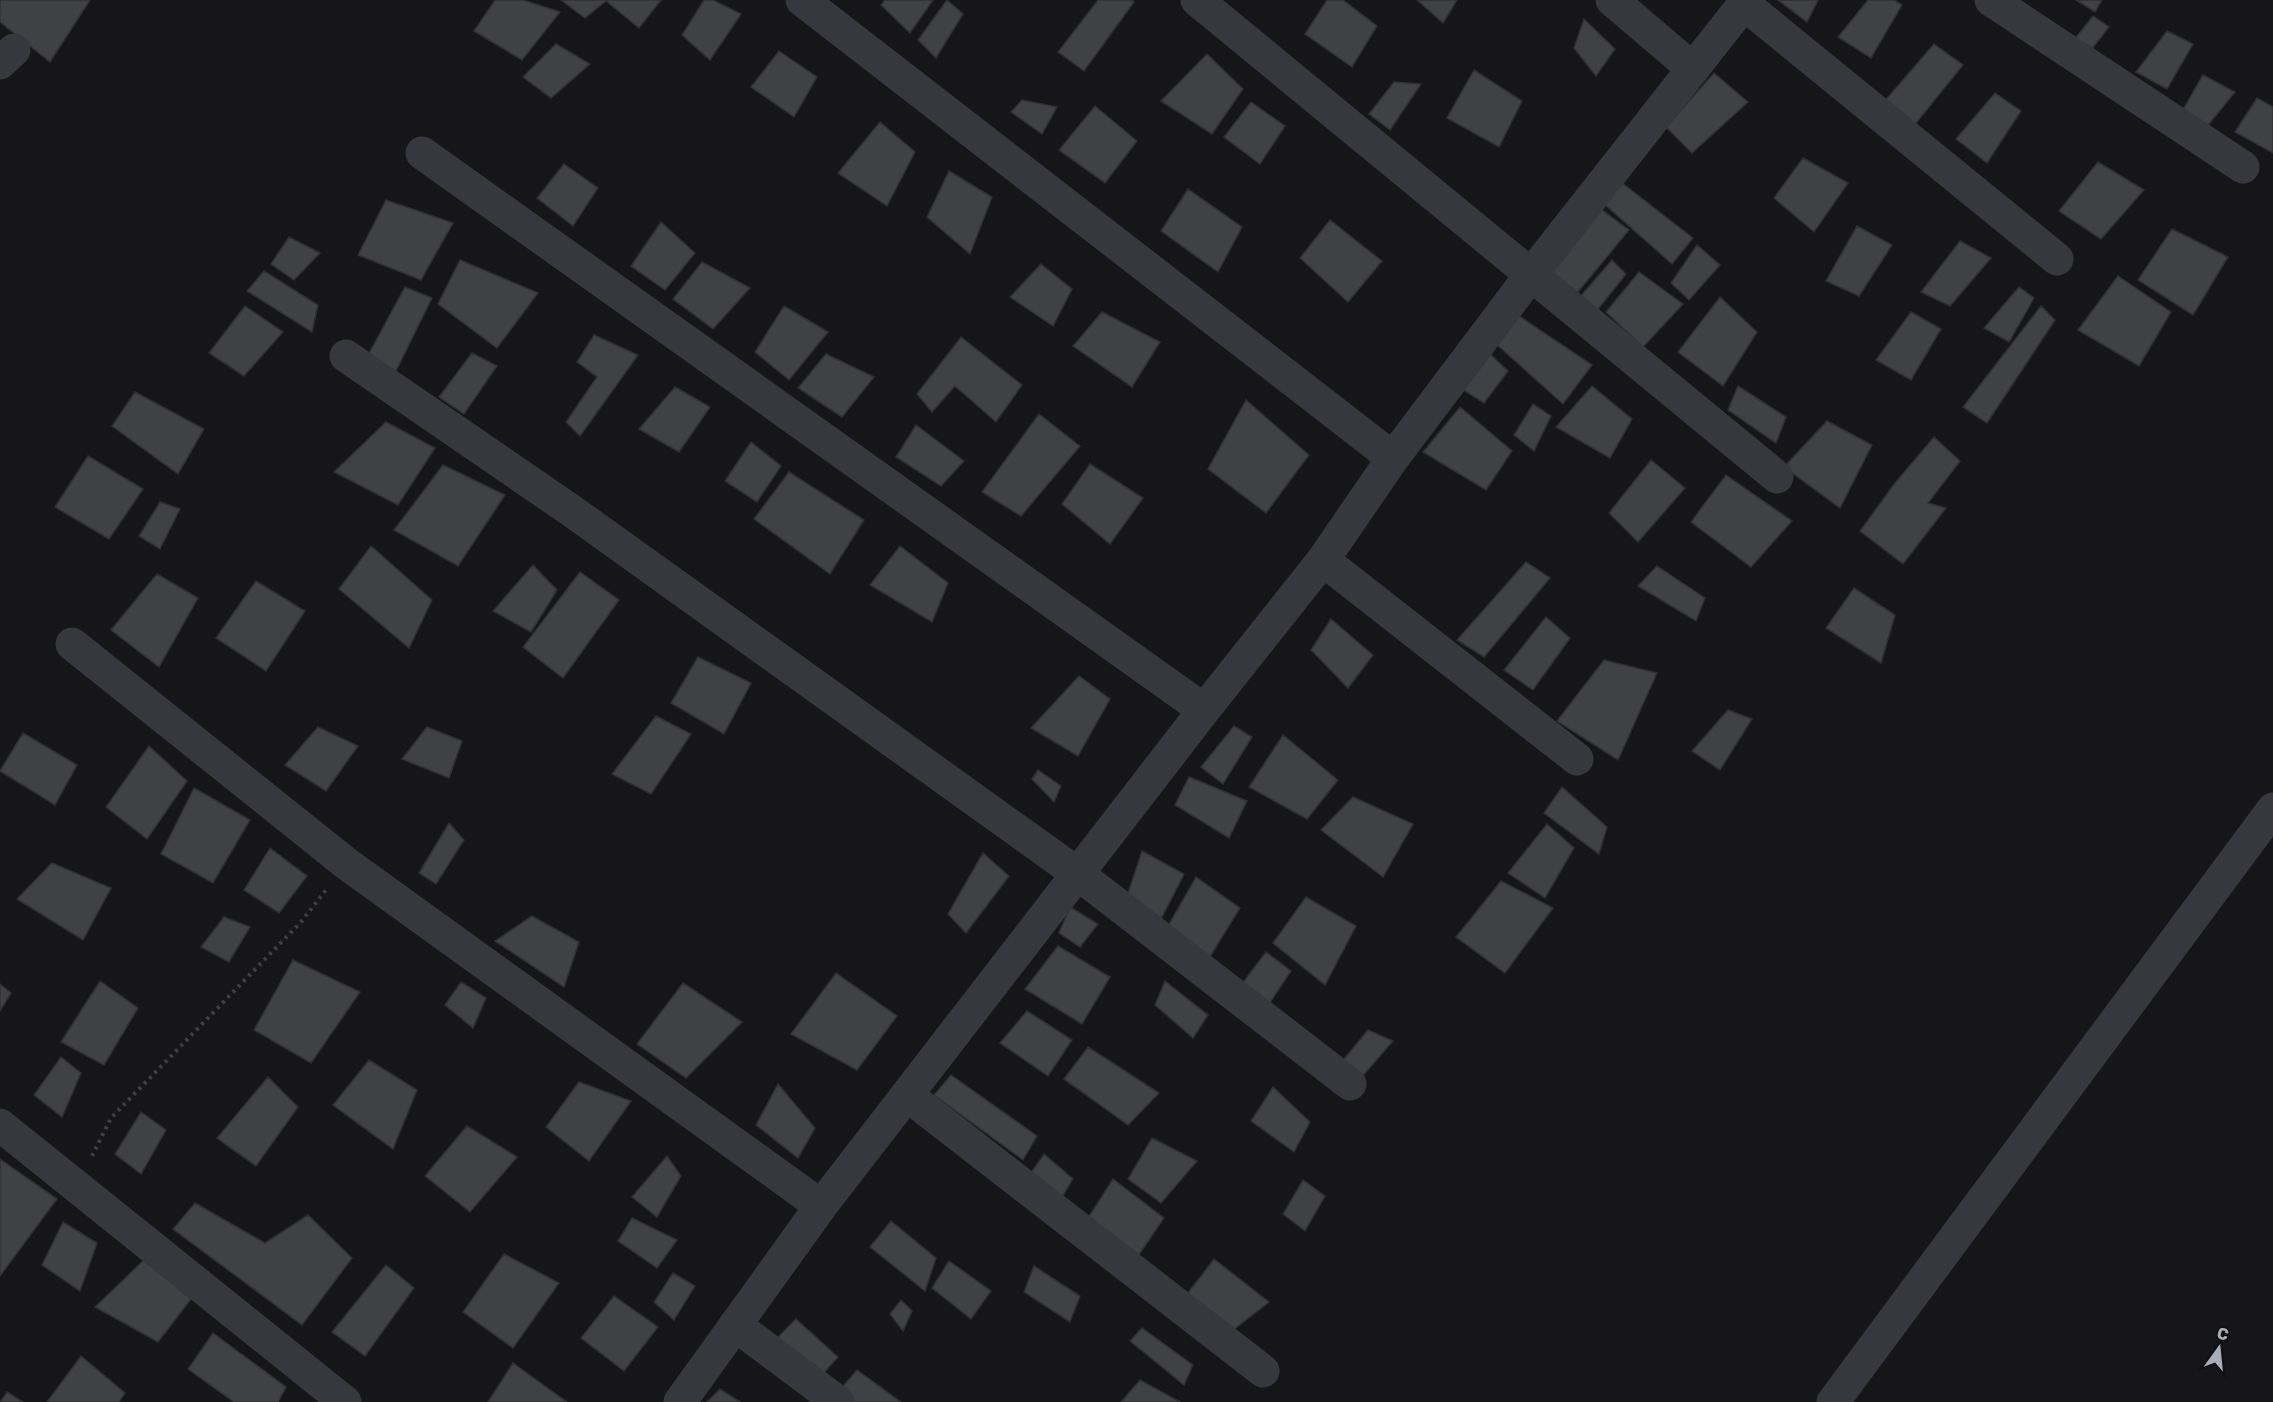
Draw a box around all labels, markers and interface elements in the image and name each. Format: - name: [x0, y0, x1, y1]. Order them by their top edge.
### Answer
- north arrow: [2189, 1318, 2249, 1378]
- text: С: [2215, 1323, 2231, 1345]

